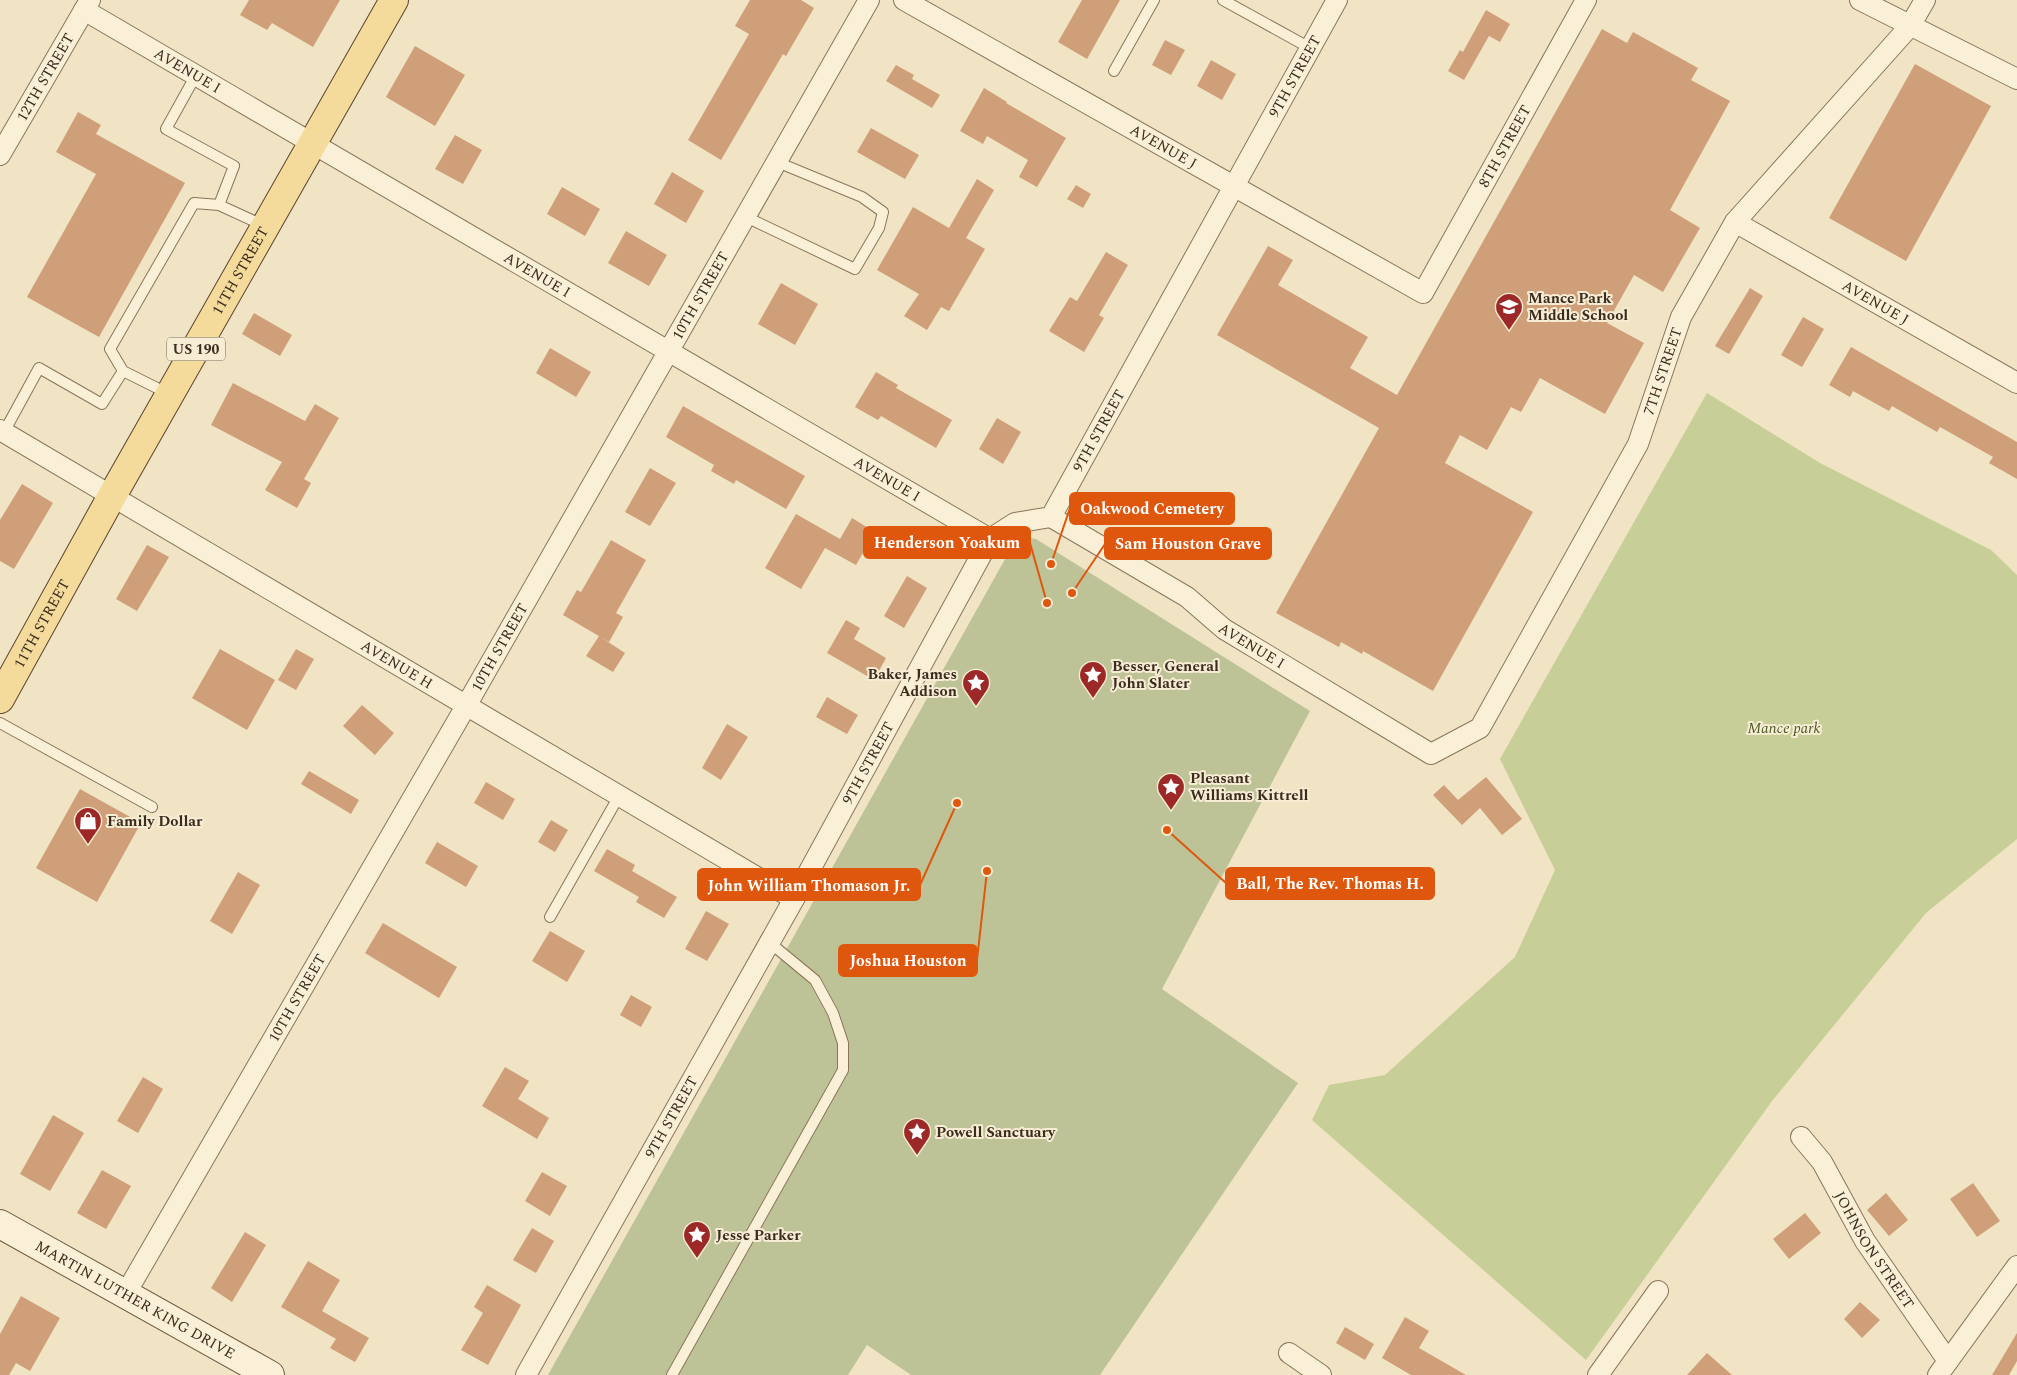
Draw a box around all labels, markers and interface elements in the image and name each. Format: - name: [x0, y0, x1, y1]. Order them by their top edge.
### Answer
- street label: 12TH STREET: [10, 29, 80, 126]
- street label: 9TH STREET: [1263, 31, 1327, 122]
- street label: AVENUE I: [150, 42, 225, 99]
- street label: 8TH STREET: [1472, 101, 1537, 192]
- street label: AVENUE J: [1126, 118, 1201, 175]
- street label: 11TH STREET: [206, 222, 274, 319]
- street label: AVENUE I: [500, 246, 575, 303]
- street label: 10TH STREET: [666, 247, 735, 344]
- street label: AVENUE J: [1838, 274, 1914, 331]
- place label: Mance Park Middle School: [1528, 287, 1628, 327]
- school or university icon: Mance Park Middle School: [1494, 292, 1524, 331]
- street label: 7TH STREET: [1637, 324, 1688, 418]
- road number: US 190: [167, 338, 225, 360]
- street label: 9TH STREET: [1067, 385, 1131, 476]
- street label: AVENUE I: [849, 450, 925, 508]
- callout: Oakwood Cemetery: [1070, 493, 1234, 524]
- text: Oakwood Cemetery: [1080, 497, 1225, 521]
- callout: Henderson Yoakum: [864, 527, 1030, 558]
- callout: Sam Houston Grave: [1105, 528, 1271, 559]
- text: Henderson Yoakum: [874, 531, 1021, 555]
- text: Sam Houston Grave: [1115, 532, 1261, 556]
- street label: 11TH STREET: [8, 575, 75, 673]
- street label: 10TH STREET: [465, 599, 534, 696]
- street label: AVENUE I: [1214, 617, 1289, 675]
- street label: AVENUE H: [356, 634, 437, 695]
- place label: Besser, General John Slater: [1112, 655, 1219, 695]
- place icon: Besser, General John Slater: [1078, 660, 1108, 699]
- place label: Baker, James Addison: [867, 663, 957, 703]
- place icon: Baker, James Addison: [961, 668, 991, 707]
- park label: Mance park: [1748, 717, 1820, 740]
- street label: 9TH STREET: [836, 718, 900, 809]
- place label: Pleasant Williams Kittrell: [1190, 767, 1309, 807]
- place icon: Pleasant Williams Kittrell: [1156, 772, 1186, 811]
- shop icon: Family Dollar: [73, 806, 103, 845]
- place label: Family Dollar: [107, 810, 203, 833]
- callout: Ball, The Rev. Thomas H.: [1226, 868, 1434, 899]
- callout: John William Thomason Jr.: [698, 869, 920, 900]
- text: Ball, The Rev. Thomas H.: [1236, 872, 1424, 896]
- text: John William Thomason Jr.: [708, 874, 910, 898]
- callout: Joshua Houston: [839, 945, 977, 976]
- street label: 10TH STREET: [262, 949, 332, 1046]
- text: Joshua Houston: [849, 949, 967, 973]
- street label: 9TH STREET: [639, 1072, 704, 1162]
- place icon: Powell Sanctuary: [902, 1117, 932, 1156]
- place label: Powell Sanctuary: [936, 1121, 1056, 1144]
- street label: JOHNSON STREET: [1828, 1187, 1920, 1314]
- place icon: Jesse Parker: [682, 1220, 712, 1259]
- place label: Jesse Parker: [716, 1224, 801, 1247]
- street label: MARTIN LUTHER KING DRIVE: [31, 1234, 240, 1365]

